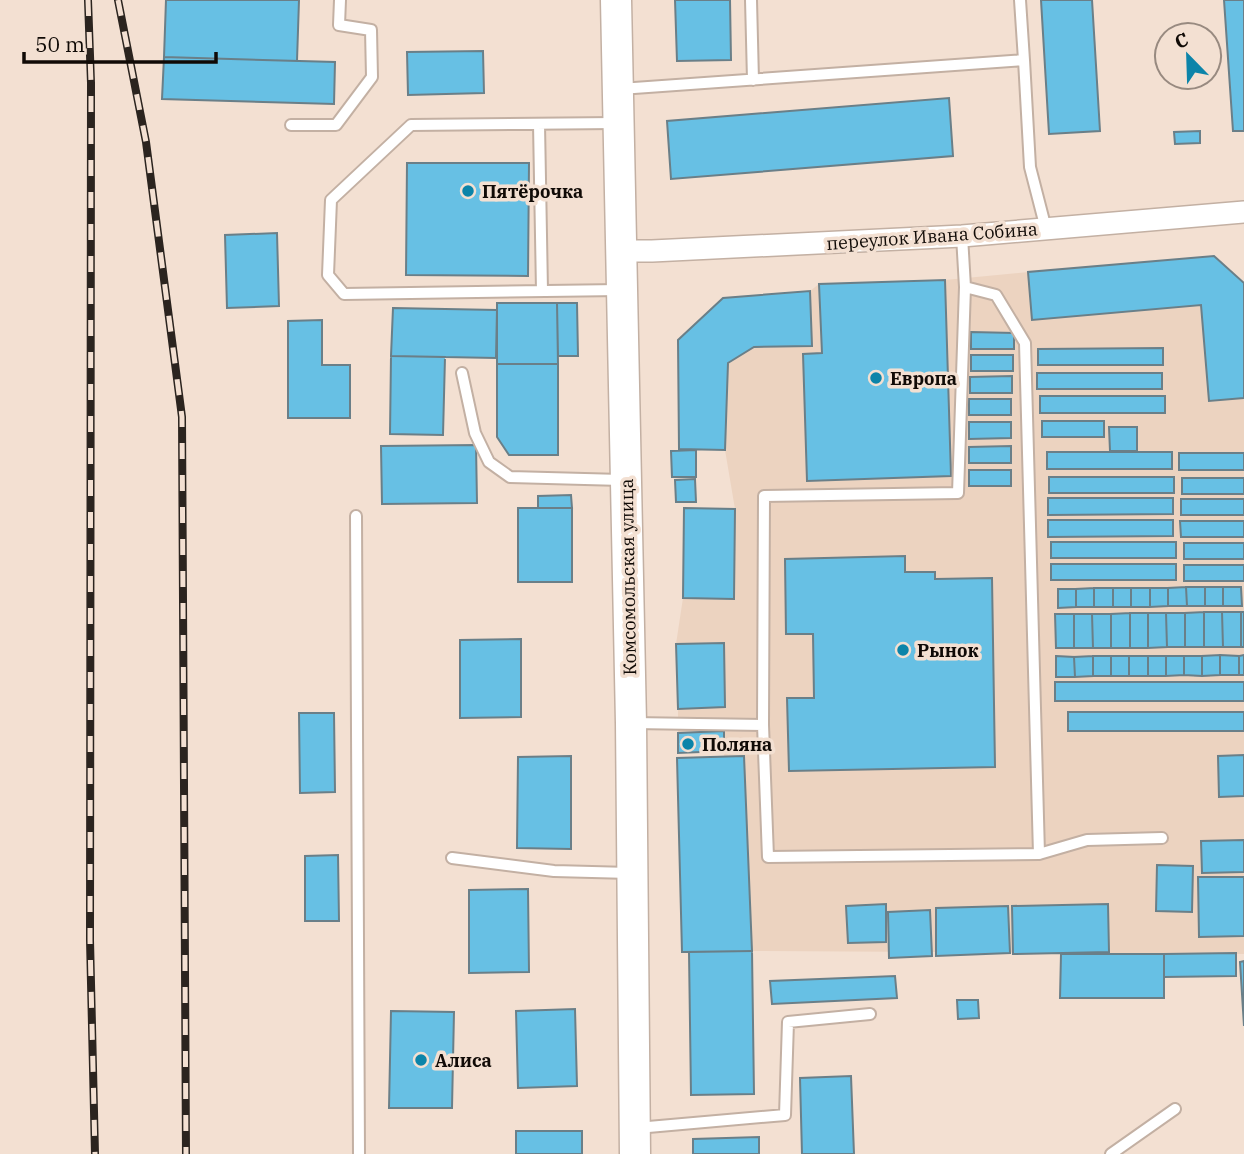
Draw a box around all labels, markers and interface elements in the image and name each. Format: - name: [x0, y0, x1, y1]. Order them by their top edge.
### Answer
- scale bar: [24, 21, 217, 65]
- north arrow: [1153, 21, 1223, 91]
- text: С: [1171, 27, 1192, 54]
- text: 50 m: [35, 30, 85, 58]
- place label: Пятёрочка: [482, 180, 583, 203]
- marker: Пятёрочка: [460, 183, 476, 199]
- street label: переулок Ивана Собина: [825, 217, 1039, 255]
- place label: Европа: [890, 367, 957, 390]
- marker: Европа: [868, 370, 884, 386]
- street label: Комсомольская улица: [615, 478, 641, 676]
- place label: Рынок: [917, 639, 978, 662]
- marker: Рынок: [895, 642, 911, 658]
- place label: Поляна: [702, 733, 772, 756]
- marker: Поляна: [680, 736, 696, 752]
- place label: Алиса: [435, 1049, 492, 1072]
- marker: Алиса: [413, 1052, 429, 1068]

